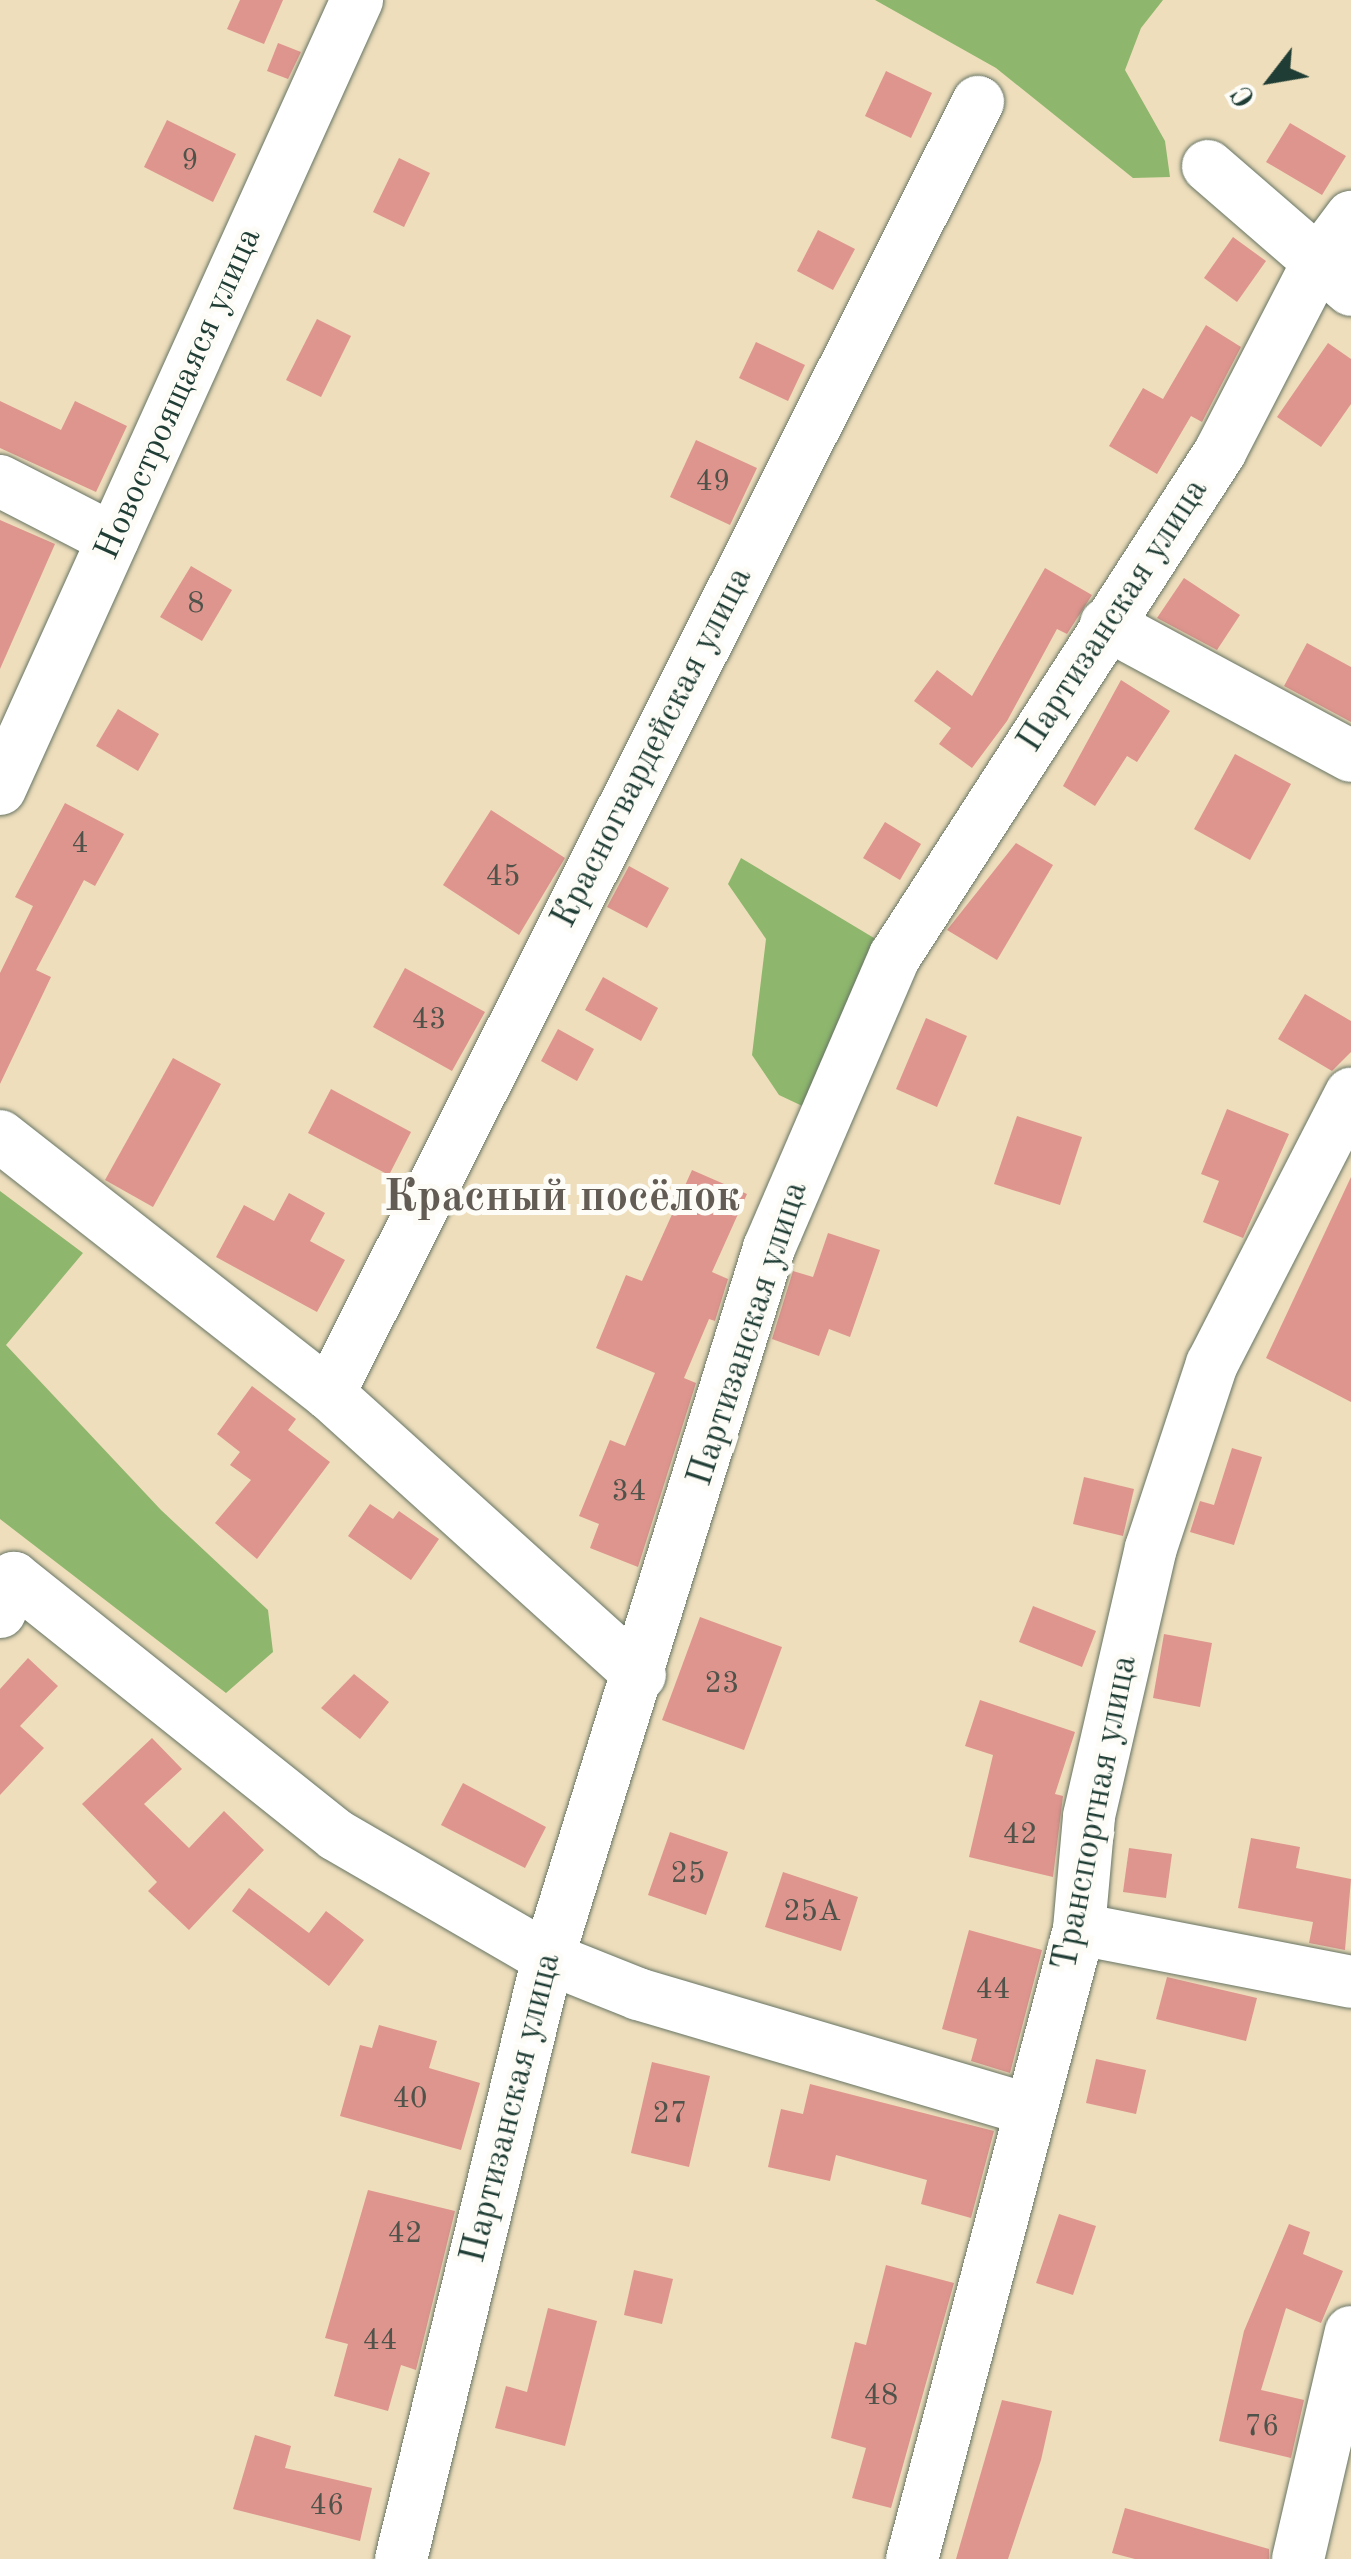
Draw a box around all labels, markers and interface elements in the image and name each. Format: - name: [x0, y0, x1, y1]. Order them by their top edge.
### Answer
- north arrow: [1221, 30, 1321, 130]
- text: С: [1229, 80, 1262, 111]
- house number: 9: [181, 143, 199, 179]
- street label: Новостроящаяся улица: [87, 221, 271, 567]
- house number: 49: [696, 464, 730, 500]
- street label: Партизанская улица: [1010, 471, 1218, 761]
- street label: Красногвардейская улица: [544, 561, 762, 935]
- house number: 8: [187, 586, 205, 622]
- house number: 4: [71, 826, 89, 862]
- house number: 45: [486, 859, 520, 895]
- house number: 43: [412, 1002, 446, 1038]
- district label: Красный посёлок: [384, 1172, 740, 1226]
- street label: Партизанская улица: [680, 1176, 818, 1492]
- house number: 34: [612, 1474, 646, 1510]
- street label: Транспортная улица: [1045, 1652, 1147, 1974]
- house number: 23: [705, 1666, 739, 1702]
- house number: 42: [1003, 1817, 1037, 1853]
- house number: 25: [671, 1856, 705, 1892]
- house number: 25А: [783, 1894, 841, 1930]
- street label: Партизанская улица: [453, 1949, 571, 2267]
- house number: 44: [976, 1972, 1010, 2008]
- house number: 40: [393, 2081, 427, 2117]
- house number: 27: [653, 2096, 687, 2132]
- house number: 42: [388, 2216, 422, 2252]
- house number: 44: [363, 2323, 397, 2359]
- house number: 48: [864, 2378, 898, 2414]
- house number: 76: [1245, 2409, 1279, 2445]
- house number: 46: [310, 2488, 344, 2524]

